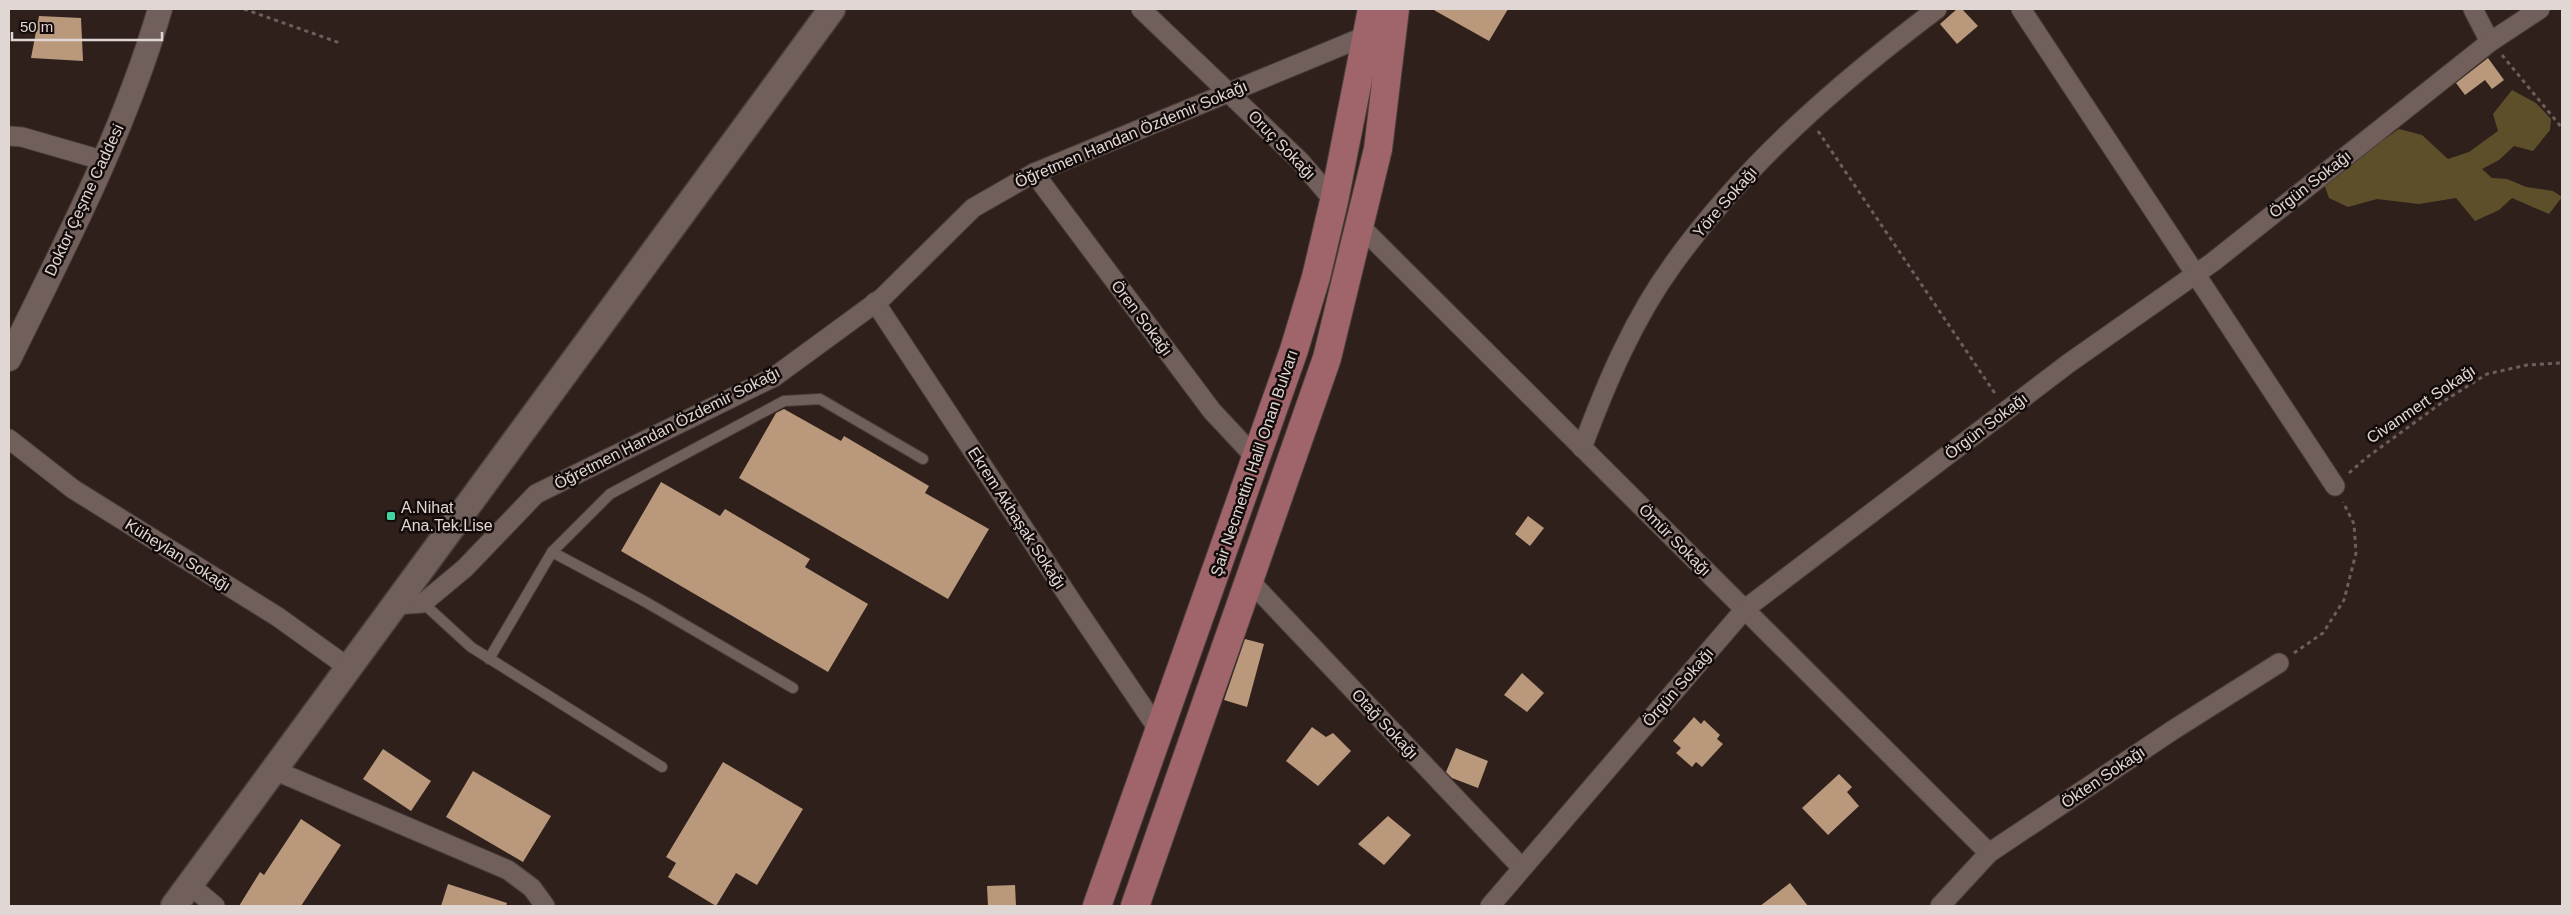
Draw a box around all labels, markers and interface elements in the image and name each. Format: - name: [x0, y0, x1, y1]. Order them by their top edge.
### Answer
- scale bar: [12, 10, 162, 42]
- text: 50 m: [20, 18, 53, 35]
- street label: Öğretmen Handan Özdemir Sokağı: [1012, 77, 1250, 191]
- street label: Oruç Sokağı: [1245, 107, 1319, 183]
- street label: Doktor Çeşme Caddesi: [41, 121, 127, 279]
- street label: Örgün Sokağı: [2266, 147, 2354, 221]
- street label: Yöre Sokağı: [1690, 163, 1760, 241]
- street label: Ören Sokağı: [1108, 277, 1176, 359]
- street label: Şair Necmettin Halil Onan Bulvarı: [1207, 348, 1301, 578]
- street label: Civanmert Sokağı: [2364, 361, 2478, 447]
- street label: Öğretmen Handan Özdemir Sokağı: [551, 363, 783, 493]
- street label: Örgün Sokağı: [1941, 390, 2031, 462]
- street label: Ekrem Akbaşak Sokağı: [965, 444, 1069, 592]
- place label: A.Nihat Ana.Tek.Lise: [401, 499, 493, 534]
- street label: Ömür Sokağı: [1636, 501, 1714, 579]
- marker: A.Nihat Ana.Tek.Lise: [385, 510, 397, 522]
- street label: Küheylan Sokağı: [122, 516, 234, 594]
- street label: Örgün Sokağı: [1639, 644, 1717, 730]
- street label: Otağ Sokağı: [1348, 686, 1422, 762]
- street label: Ökten Sokağı: [2058, 743, 2148, 811]

